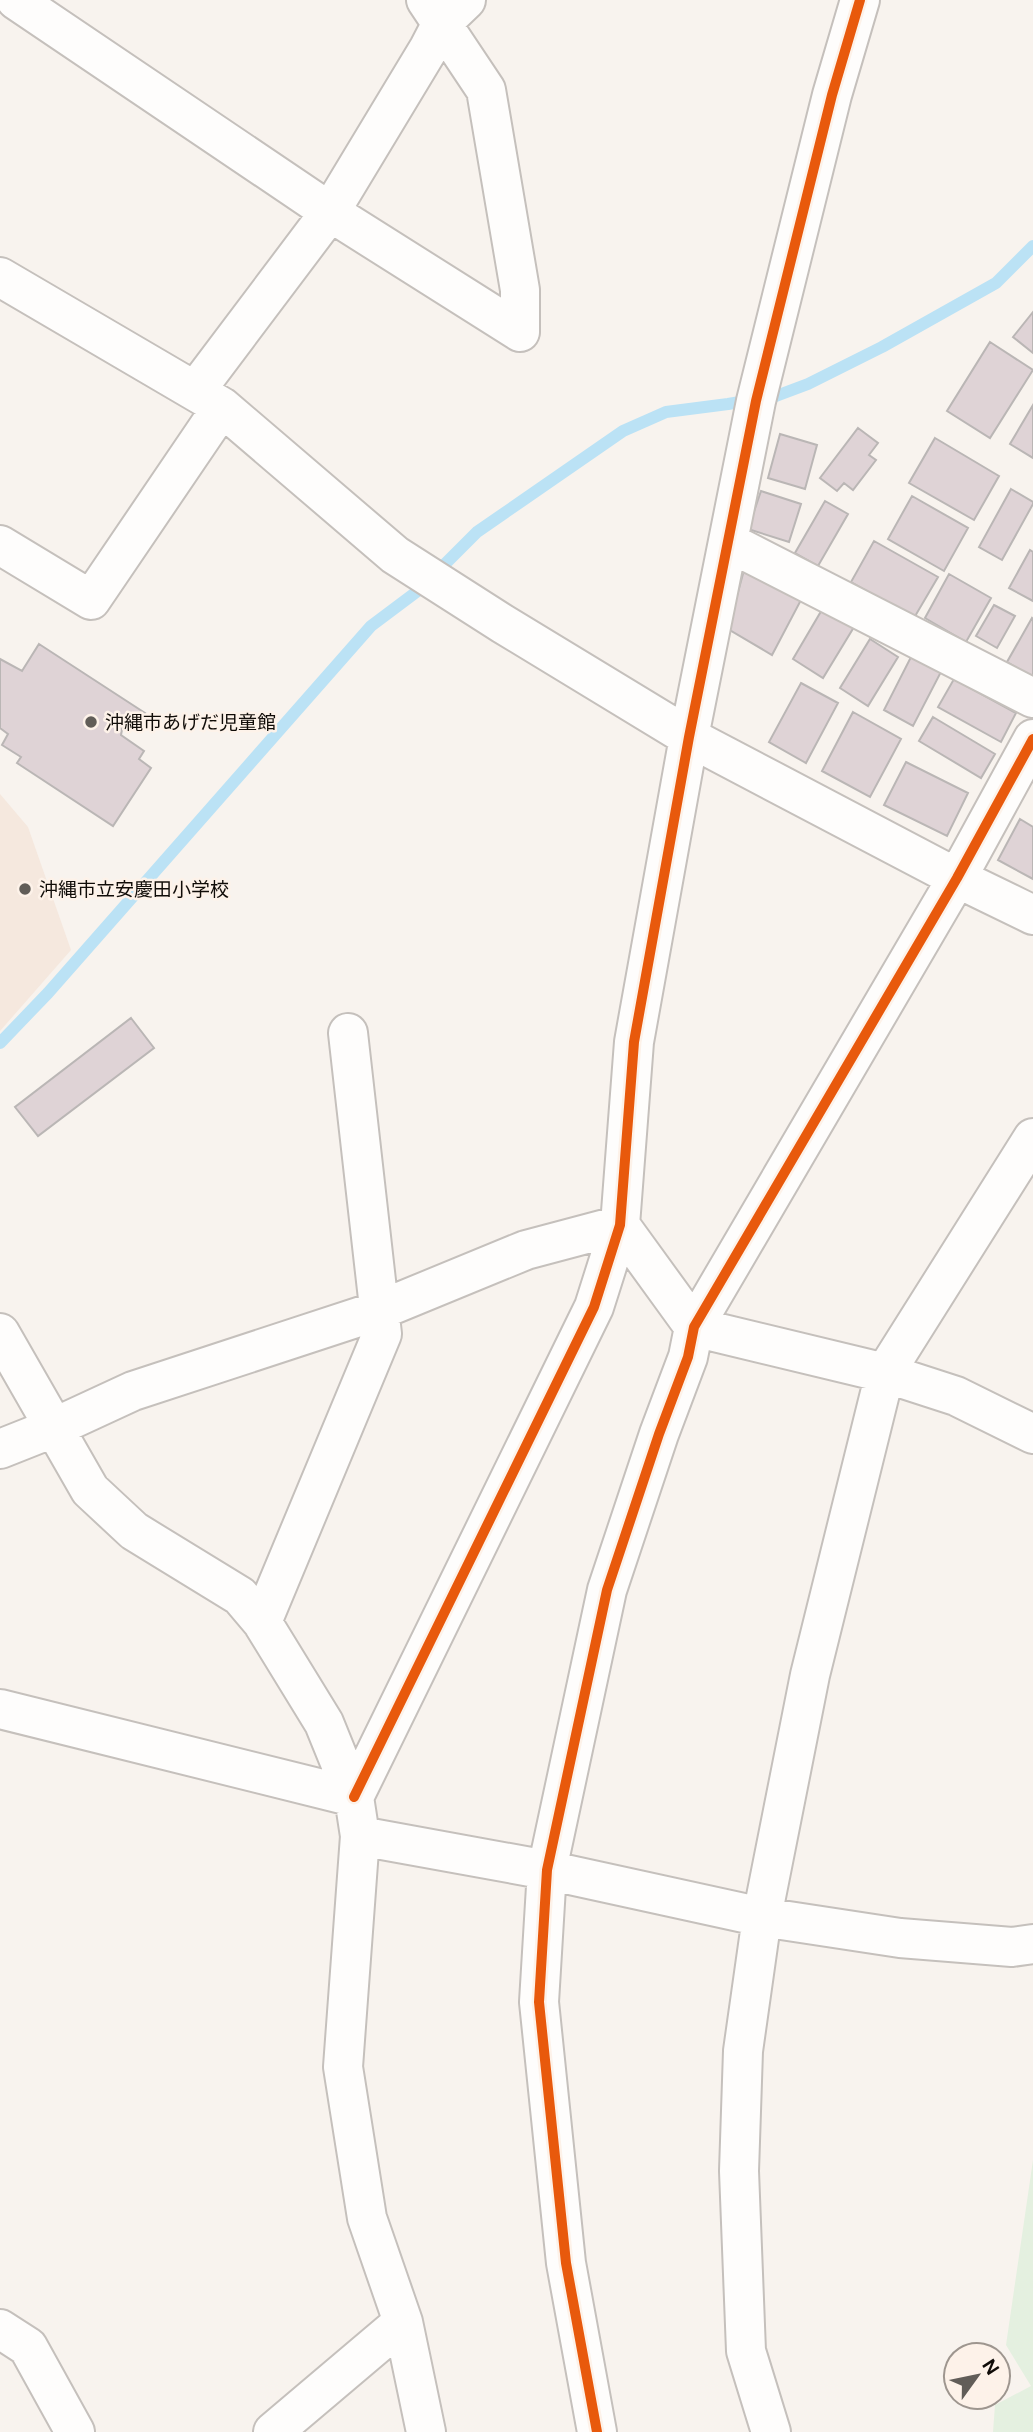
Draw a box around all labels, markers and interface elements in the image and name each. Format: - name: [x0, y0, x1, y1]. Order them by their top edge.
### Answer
- place label: 沖縄市あげだ児童館: [105, 710, 276, 735]
- marker: 沖縄市あげだ児童館: [83, 714, 99, 730]
- place label: 沖縄市立安慶田小学校: [39, 877, 229, 902]
- marker: 沖縄市立安慶田小学校: [17, 881, 33, 897]
- north arrow: [942, 2341, 1012, 2411]
- text: N: [977, 2354, 1005, 2380]

